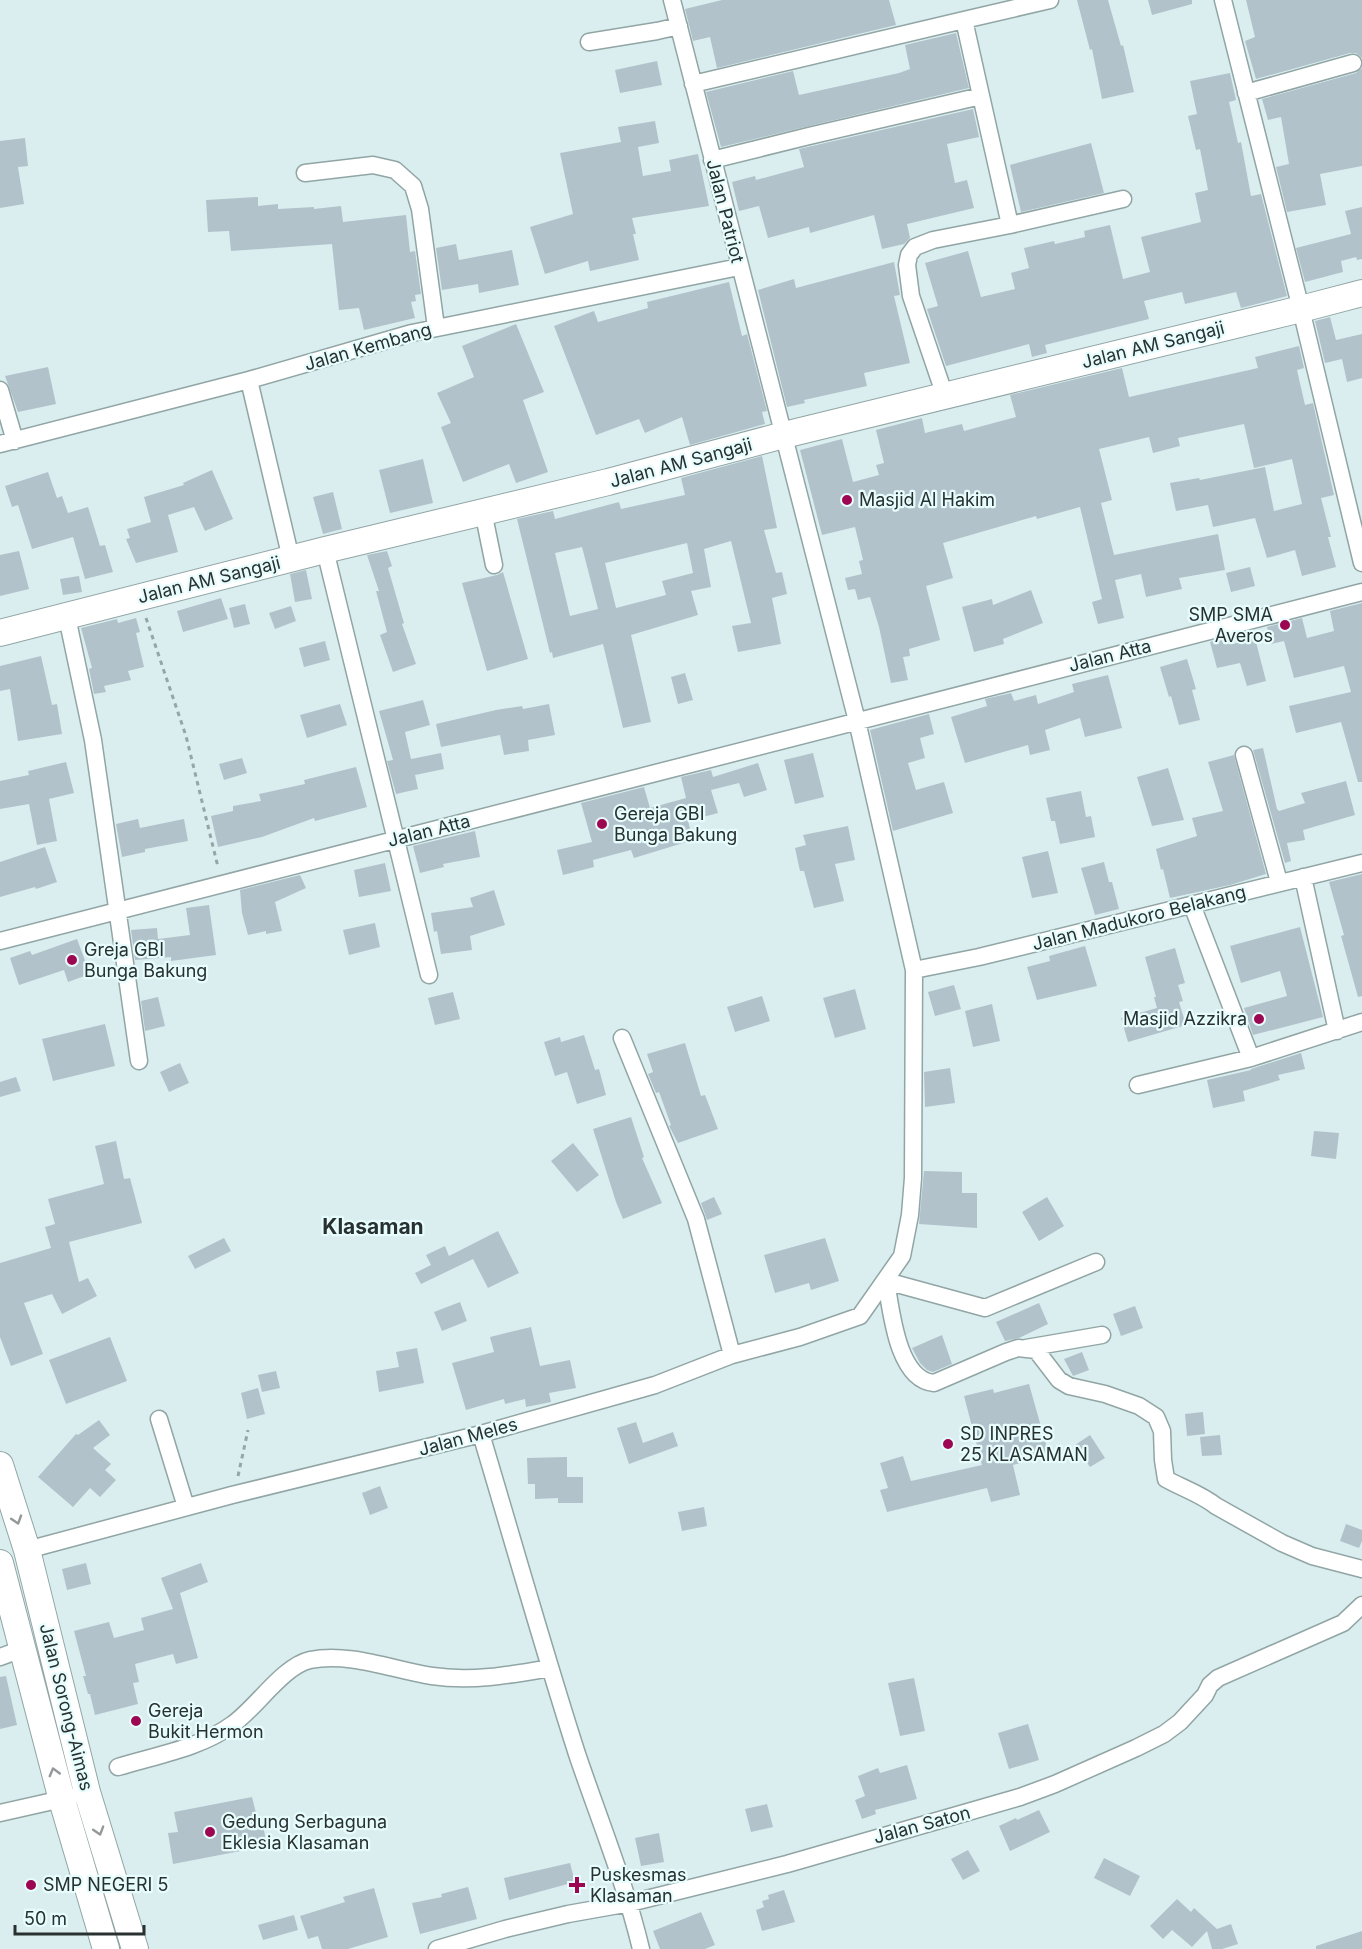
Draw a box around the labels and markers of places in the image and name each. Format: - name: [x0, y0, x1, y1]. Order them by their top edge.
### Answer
- place label: Masjid Al Hakim: [859, 489, 995, 510]
- marker: Masjid Al Hakim: [840, 493, 854, 507]
- place label: SMP SMA Averos: [1188, 604, 1273, 646]
- marker: SMP SMA Averos: [1278, 618, 1292, 632]
- place label: Gereja GBI Bunga Bakung: [614, 803, 737, 845]
- marker: Gereja GBI Bunga Bakung: [595, 817, 609, 831]
- place label: Greja GBI Bunga Bakung: [84, 939, 207, 981]
- marker: Greja GBI Bunga Bakung: [65, 953, 79, 967]
- place label: Masjid Azzikra: [1123, 1008, 1247, 1029]
- marker: Masjid Azzikra: [1252, 1012, 1266, 1026]
- place label: SD INPRES 25 KLASAMAN: [960, 1423, 1088, 1465]
- marker: SD INPRES 25 KLASAMAN: [941, 1437, 955, 1451]
- place label: Gereja Bukit Hermon: [148, 1700, 264, 1742]
- marker: Gereja Bukit Hermon: [129, 1714, 143, 1728]
- place label: Gedung Serbaguna Eklesia Klasaman: [222, 1811, 387, 1853]
- marker: Gedung Serbaguna Eklesia Klasaman: [203, 1825, 217, 1839]
- place label: Puskesmas Klasaman: [590, 1864, 687, 1906]
- place label: SMP NEGERI 5: [43, 1874, 168, 1895]
- marker: Puskesmas Klasaman: [568, 1876, 586, 1894]
- marker: SMP NEGERI 5: [24, 1878, 38, 1892]

